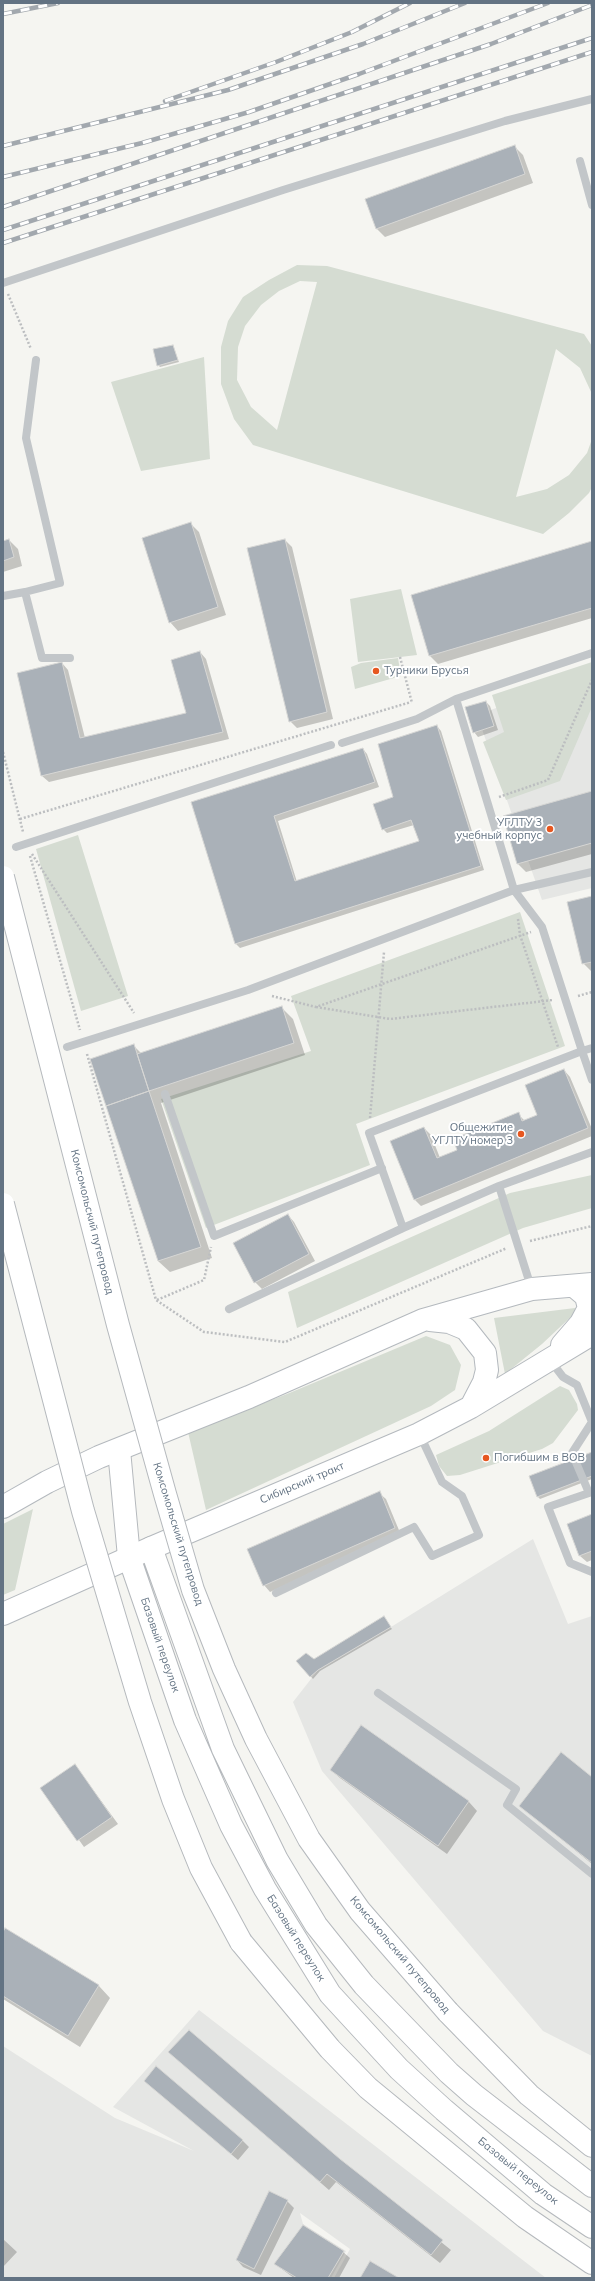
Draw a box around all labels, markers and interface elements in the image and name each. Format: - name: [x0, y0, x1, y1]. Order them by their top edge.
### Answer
- place label: Турники Брусья: [384, 664, 469, 678]
- marker: Турники Брусья: [371, 666, 381, 676]
- place label: УГЛТУ 3 учебный корпус: [456, 816, 542, 842]
- marker: УГЛТУ 3 учебный корпус: [545, 824, 555, 834]
- place label: Общежитие УГЛТУ номер 3: [432, 1121, 513, 1147]
- marker: Общежитие УГЛТУ номер 3: [516, 1129, 526, 1139]
- street label: Комсомольский путепровод: [68, 1148, 116, 1296]
- place label: Погибшим в ВОВ: [494, 1451, 585, 1465]
- marker: Погибшим в ВОВ: [481, 1453, 491, 1463]
- street label: Сибирский тракт: [258, 1459, 346, 1507]
- street label: Комсомольский путепровод: [150, 1461, 206, 1607]
- street label: Базовый переулок: [138, 1596, 182, 1694]
- street label: Базовый переулок: [264, 1892, 328, 1984]
- street label: Комсомольский путепровод: [347, 1894, 453, 2016]
- street label: Базовый переулок: [475, 2135, 561, 2207]

